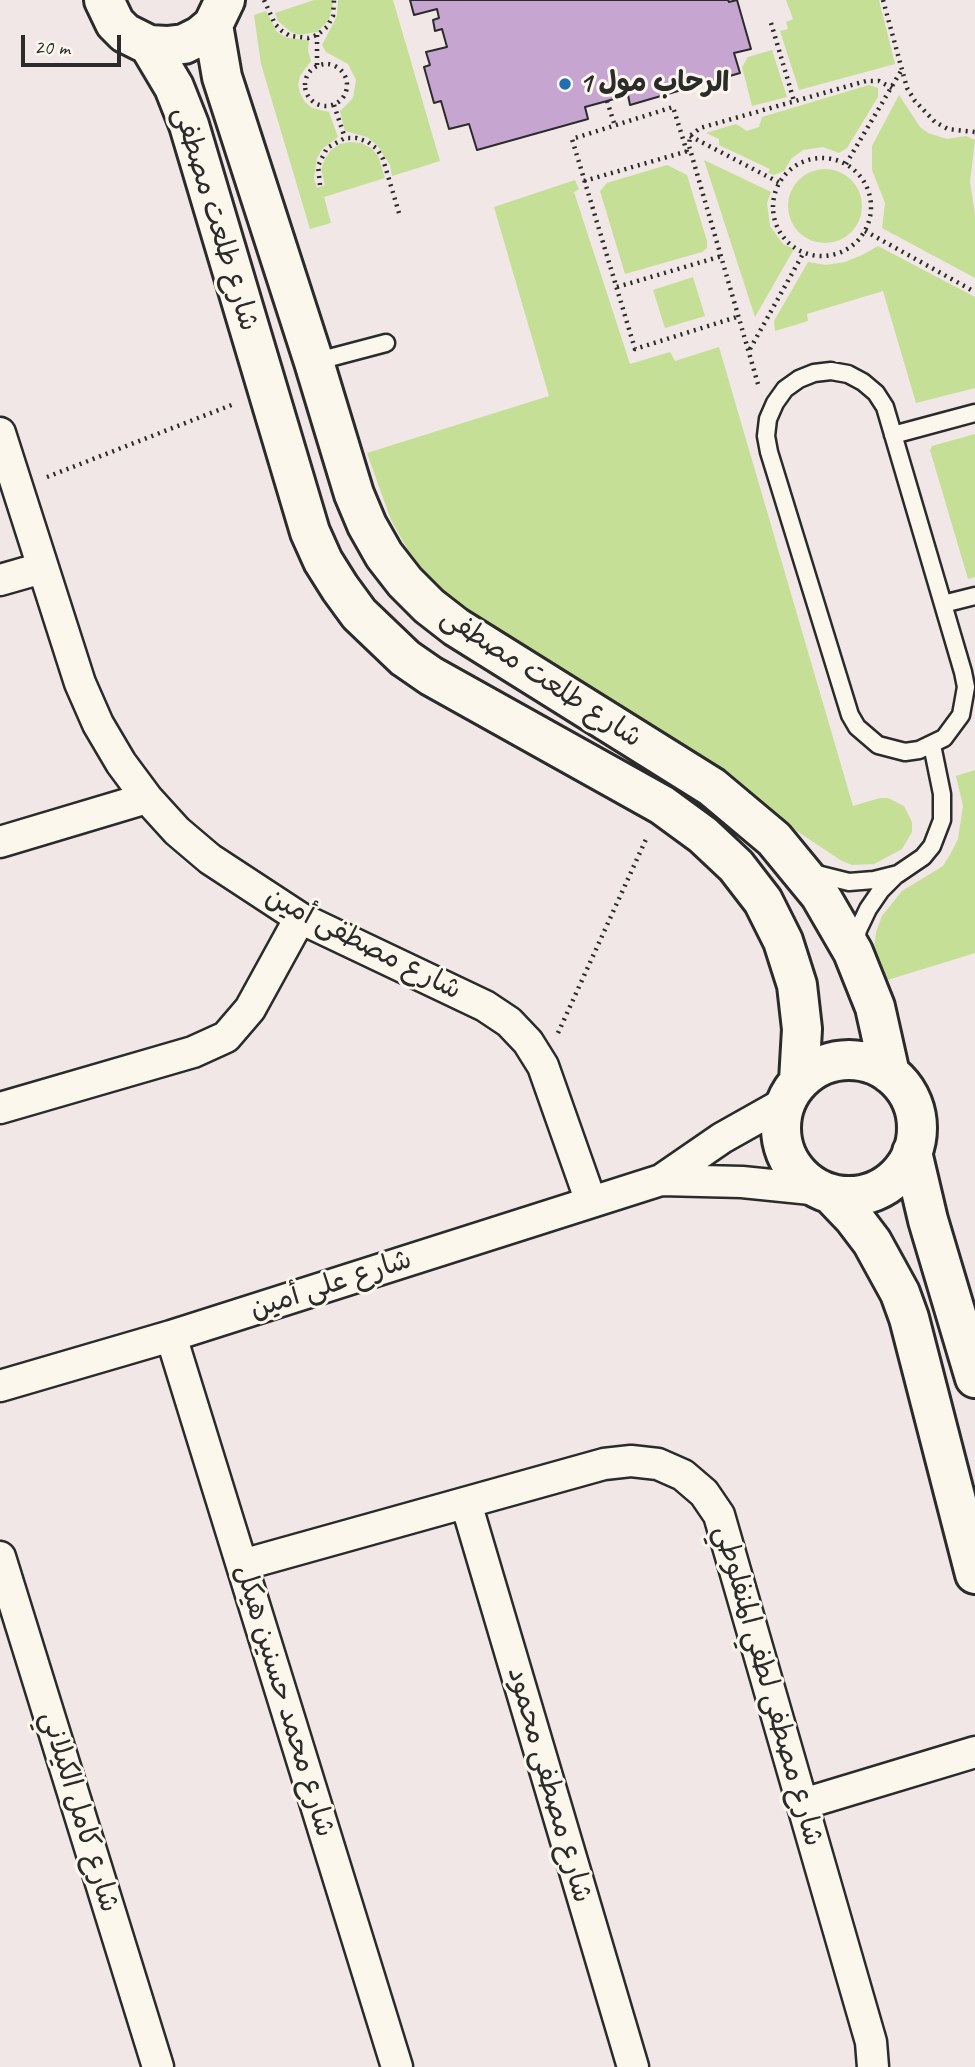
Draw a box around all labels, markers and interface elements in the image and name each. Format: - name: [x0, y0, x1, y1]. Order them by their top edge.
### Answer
- scale bar: [24, 21, 124, 65]
- text: 20 m: [34, 34, 70, 60]
- place label: الرحاب مول 1: [579, 67, 730, 101]
- marker: الرحاب مول 1: [557, 76, 573, 92]
- street label: شارع طلعت مصطفى: [165, 103, 265, 335]
- street label: شارع طلعت مصطفى: [434, 600, 648, 756]
- street label: شارع مصطفى أمين: [260, 880, 466, 1008]
- street label: شارع على أمين: [246, 1243, 416, 1327]
- street label: شارع مصطفى لطفي المنفلوطي: [706, 1522, 830, 1850]
- street label: شارع محمد حسنين هيكل: [227, 1561, 341, 1841]
- street label: شارع مصطفى محمود: [499, 1663, 599, 1907]
- street label: شارع كامل الكيلاني: [32, 1707, 126, 1917]

